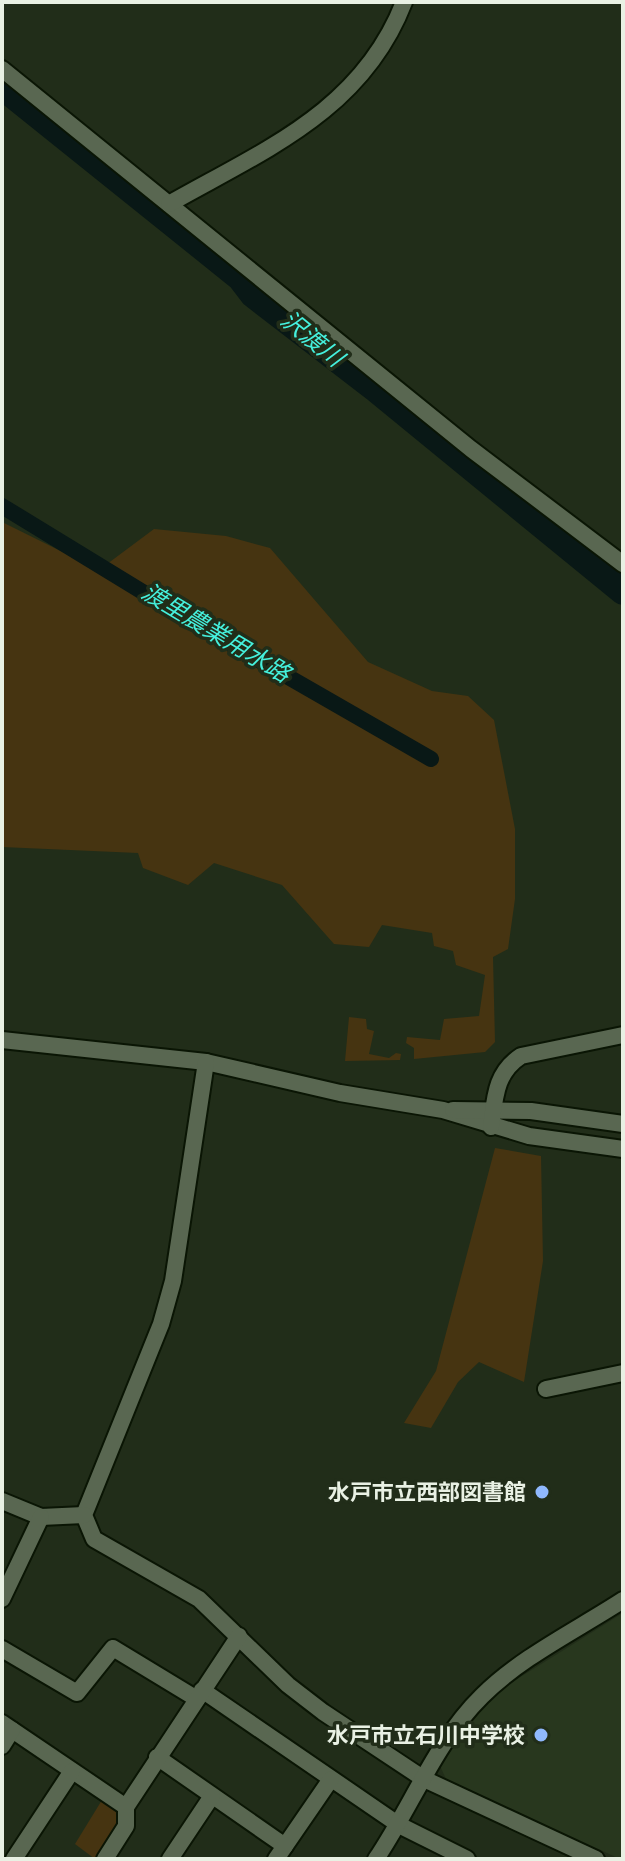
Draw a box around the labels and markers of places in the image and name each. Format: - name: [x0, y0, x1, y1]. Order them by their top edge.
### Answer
- place label: 水戸市立西部図書館: [328, 1479, 526, 1505]
- marker: 水戸市立西部図書館: [533, 1483, 551, 1501]
- place label: 水戸市立石川中学校: [327, 1722, 525, 1748]
- marker: 水戸市立石川中学校: [532, 1726, 550, 1744]

